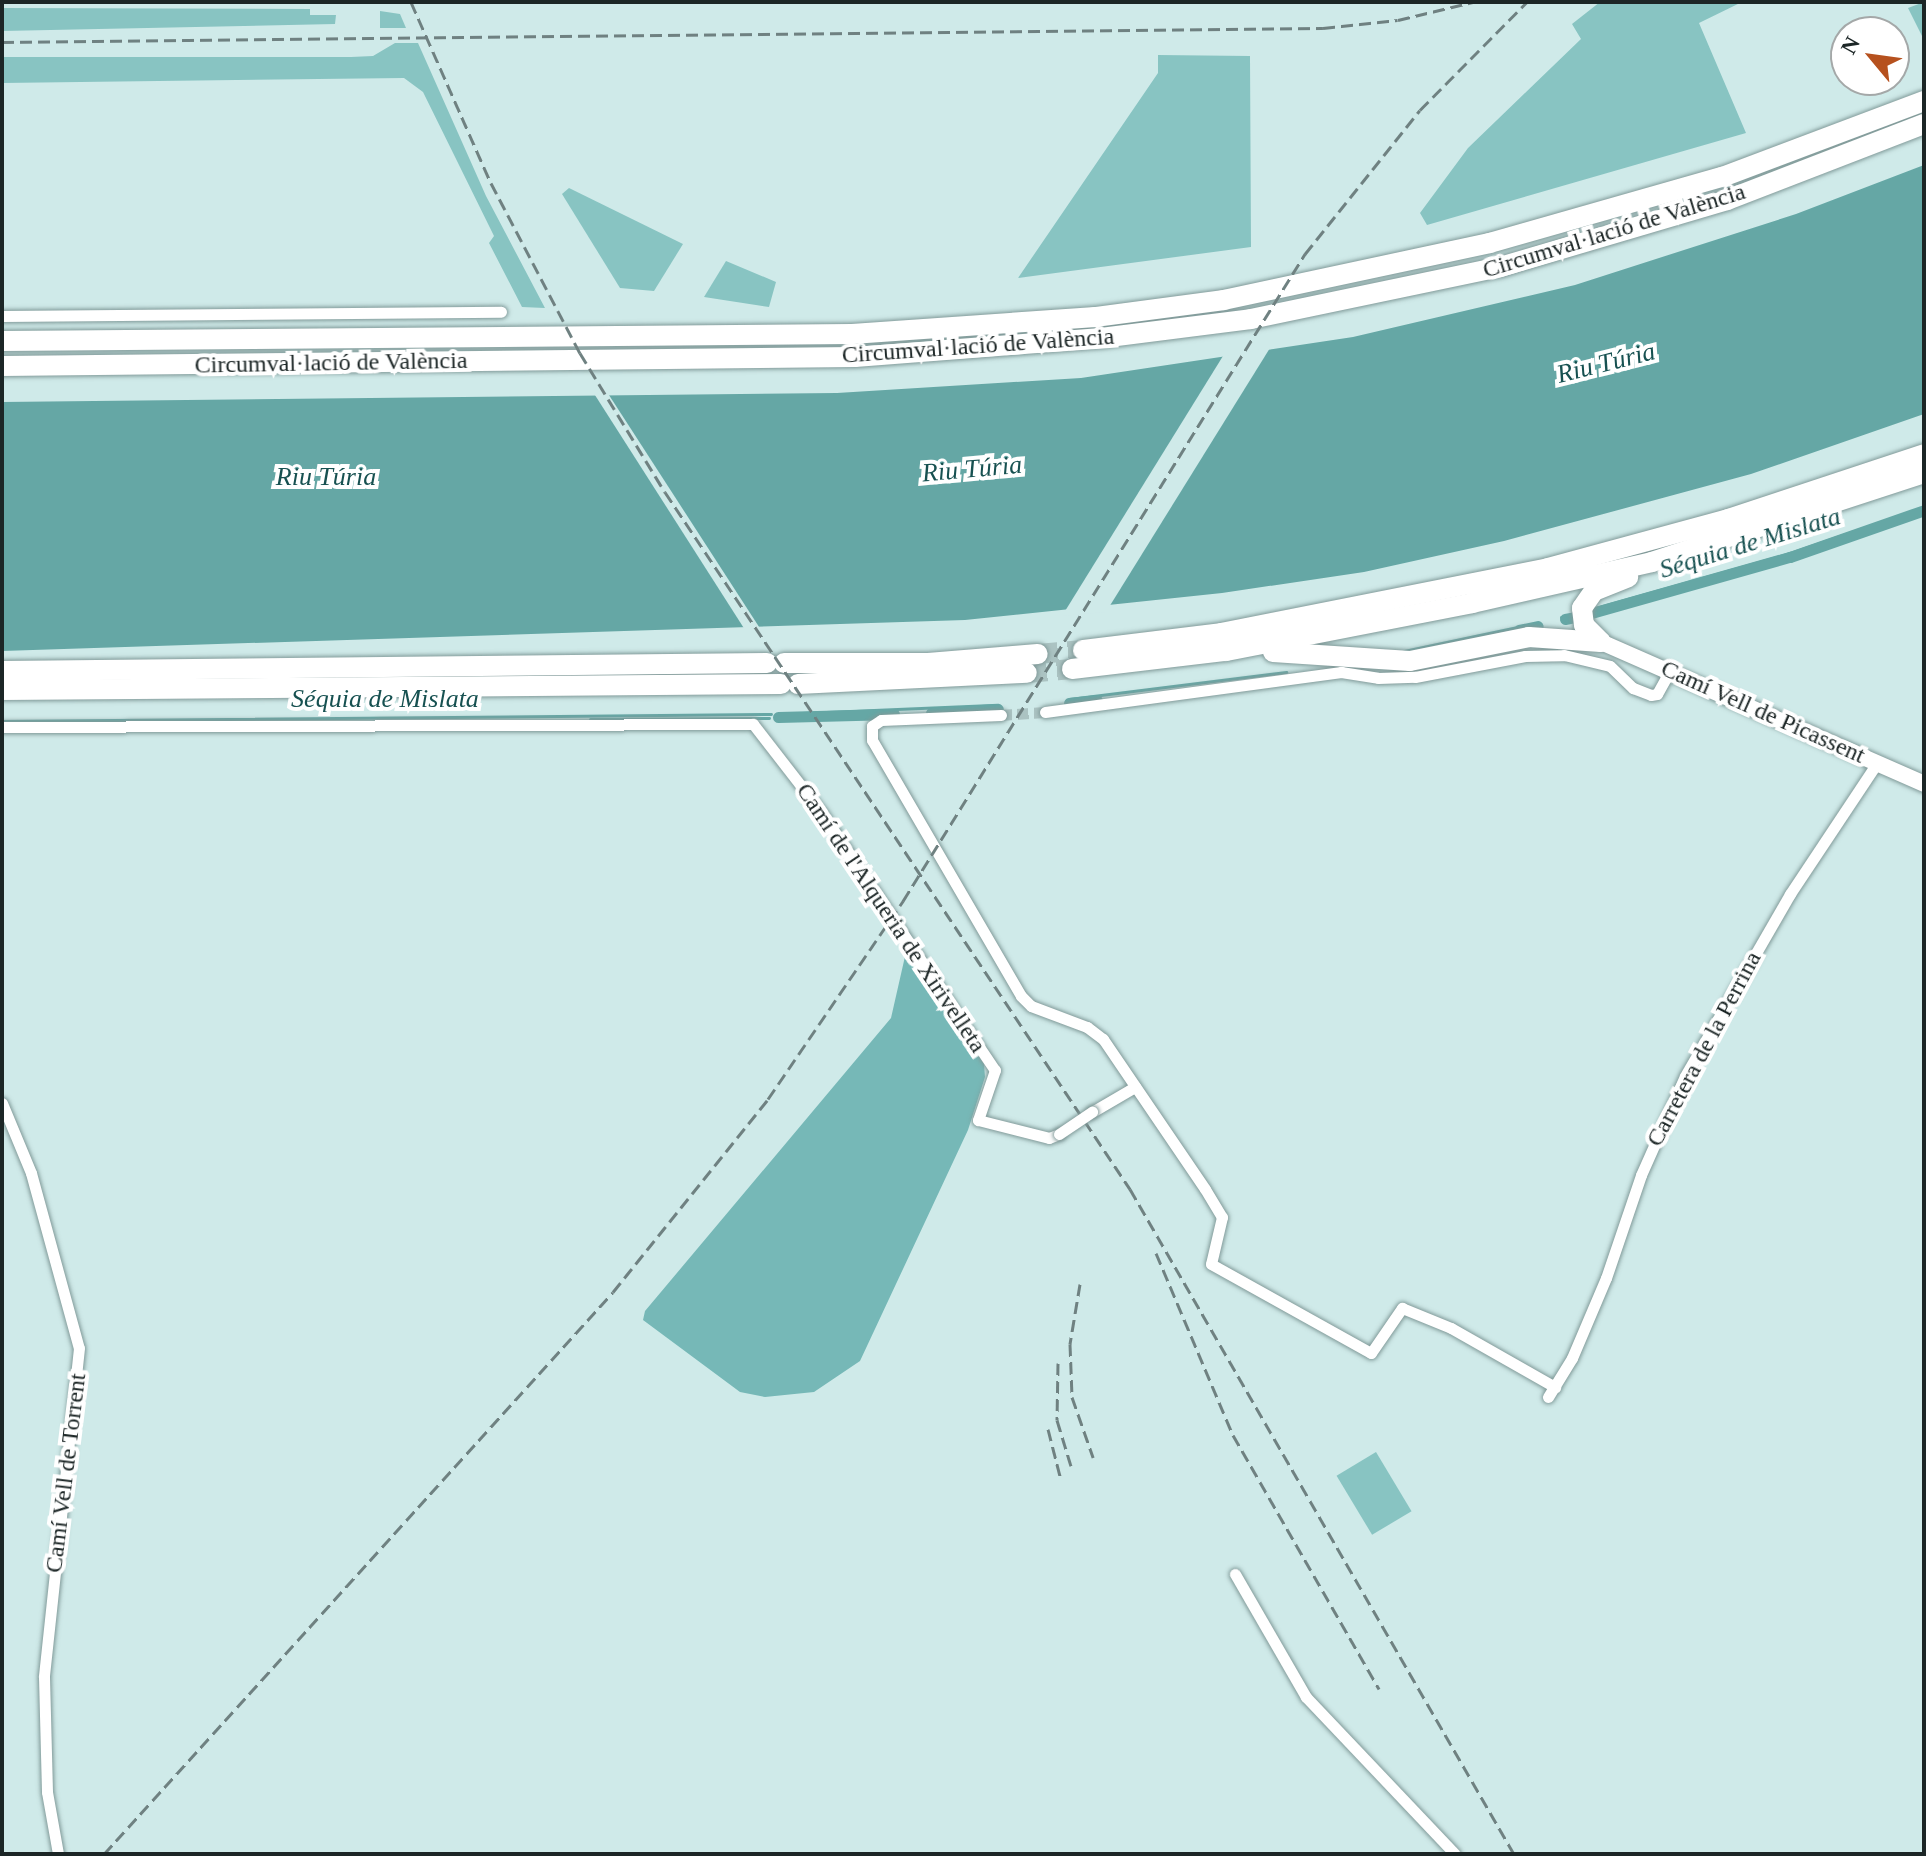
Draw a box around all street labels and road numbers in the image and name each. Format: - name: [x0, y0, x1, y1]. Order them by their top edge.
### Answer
- street label: Circumval·lació de València: [1479, 177, 1749, 285]
- street label: Circumval·lació de València: [841, 322, 1115, 370]
- street label: Circumval·lació de València: [194, 346, 468, 380]
- street label: Camí Vell de Picassent: [1656, 654, 1870, 770]
- street label: Camí de l'Alqueria de Xirivelleta: [790, 778, 992, 1058]
- street label: Carretera de la Perrina: [1640, 947, 1768, 1151]
- street label: Camí Vell de Torrent: [39, 1371, 93, 1575]

